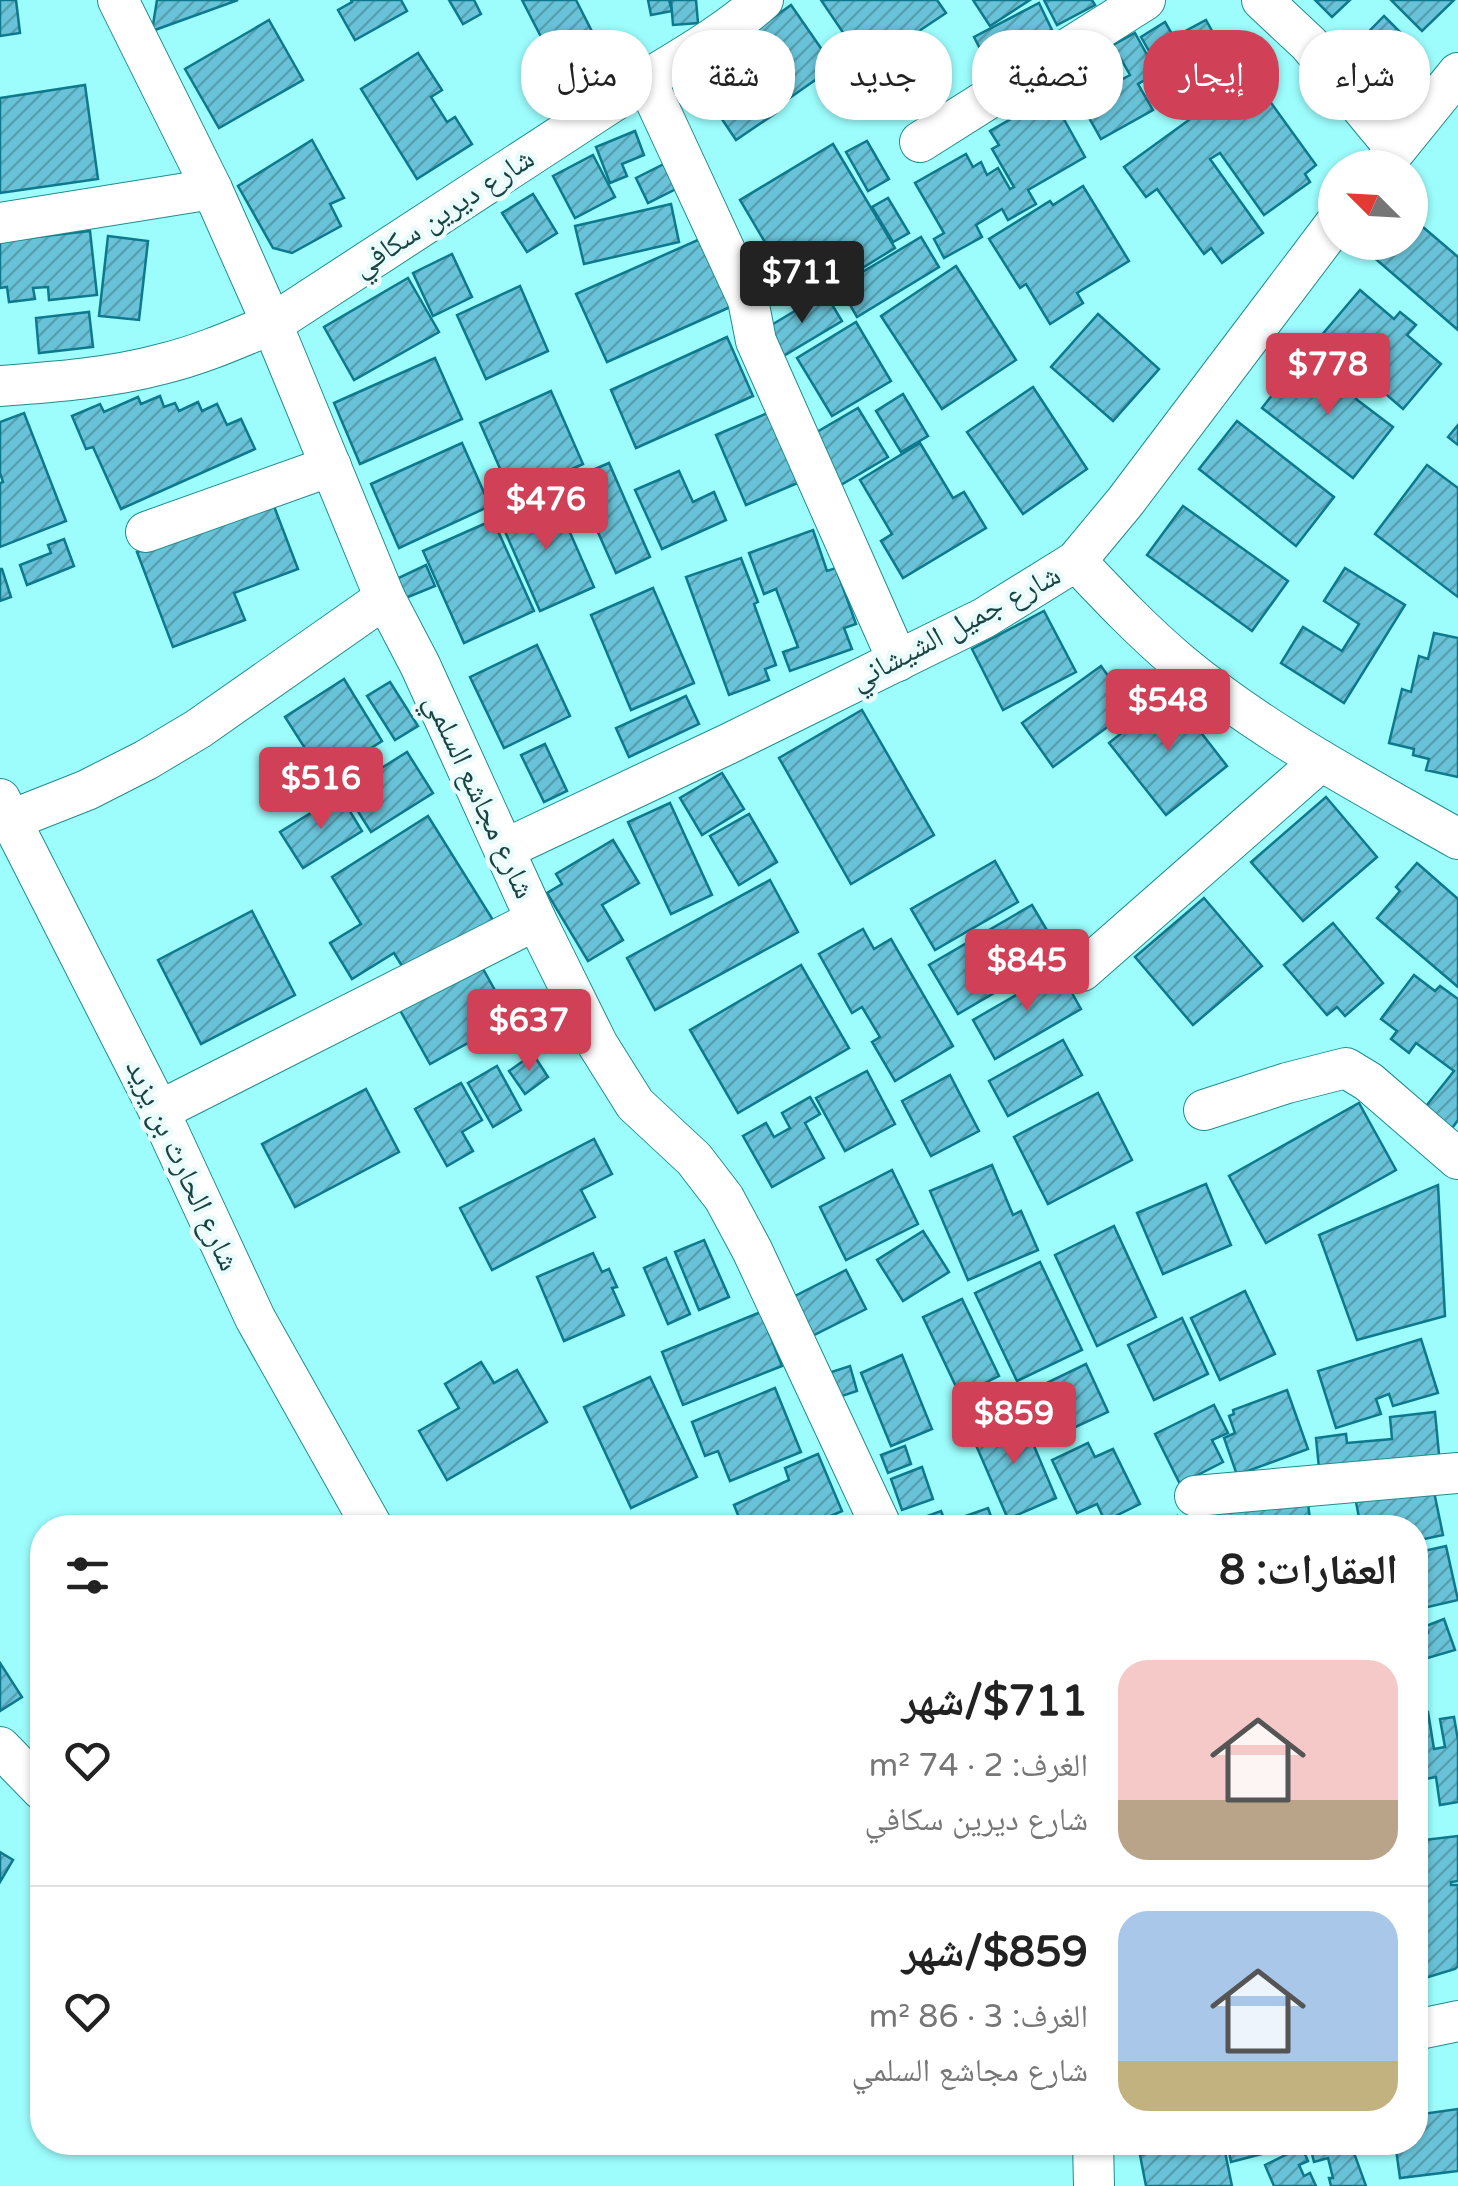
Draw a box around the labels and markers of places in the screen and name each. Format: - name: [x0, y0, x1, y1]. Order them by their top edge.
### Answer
- pin: $711: [743, 241, 861, 326]
- pin: $778: [1269, 333, 1387, 418]
- pin: $476: [487, 468, 605, 553]
- pin: $548: [1109, 669, 1227, 754]
- pin: $516: [262, 747, 380, 832]
- pin: $845: [968, 929, 1086, 1014]
- pin: $637: [470, 989, 588, 1074]
- pin: $859: [955, 1382, 1073, 1467]

